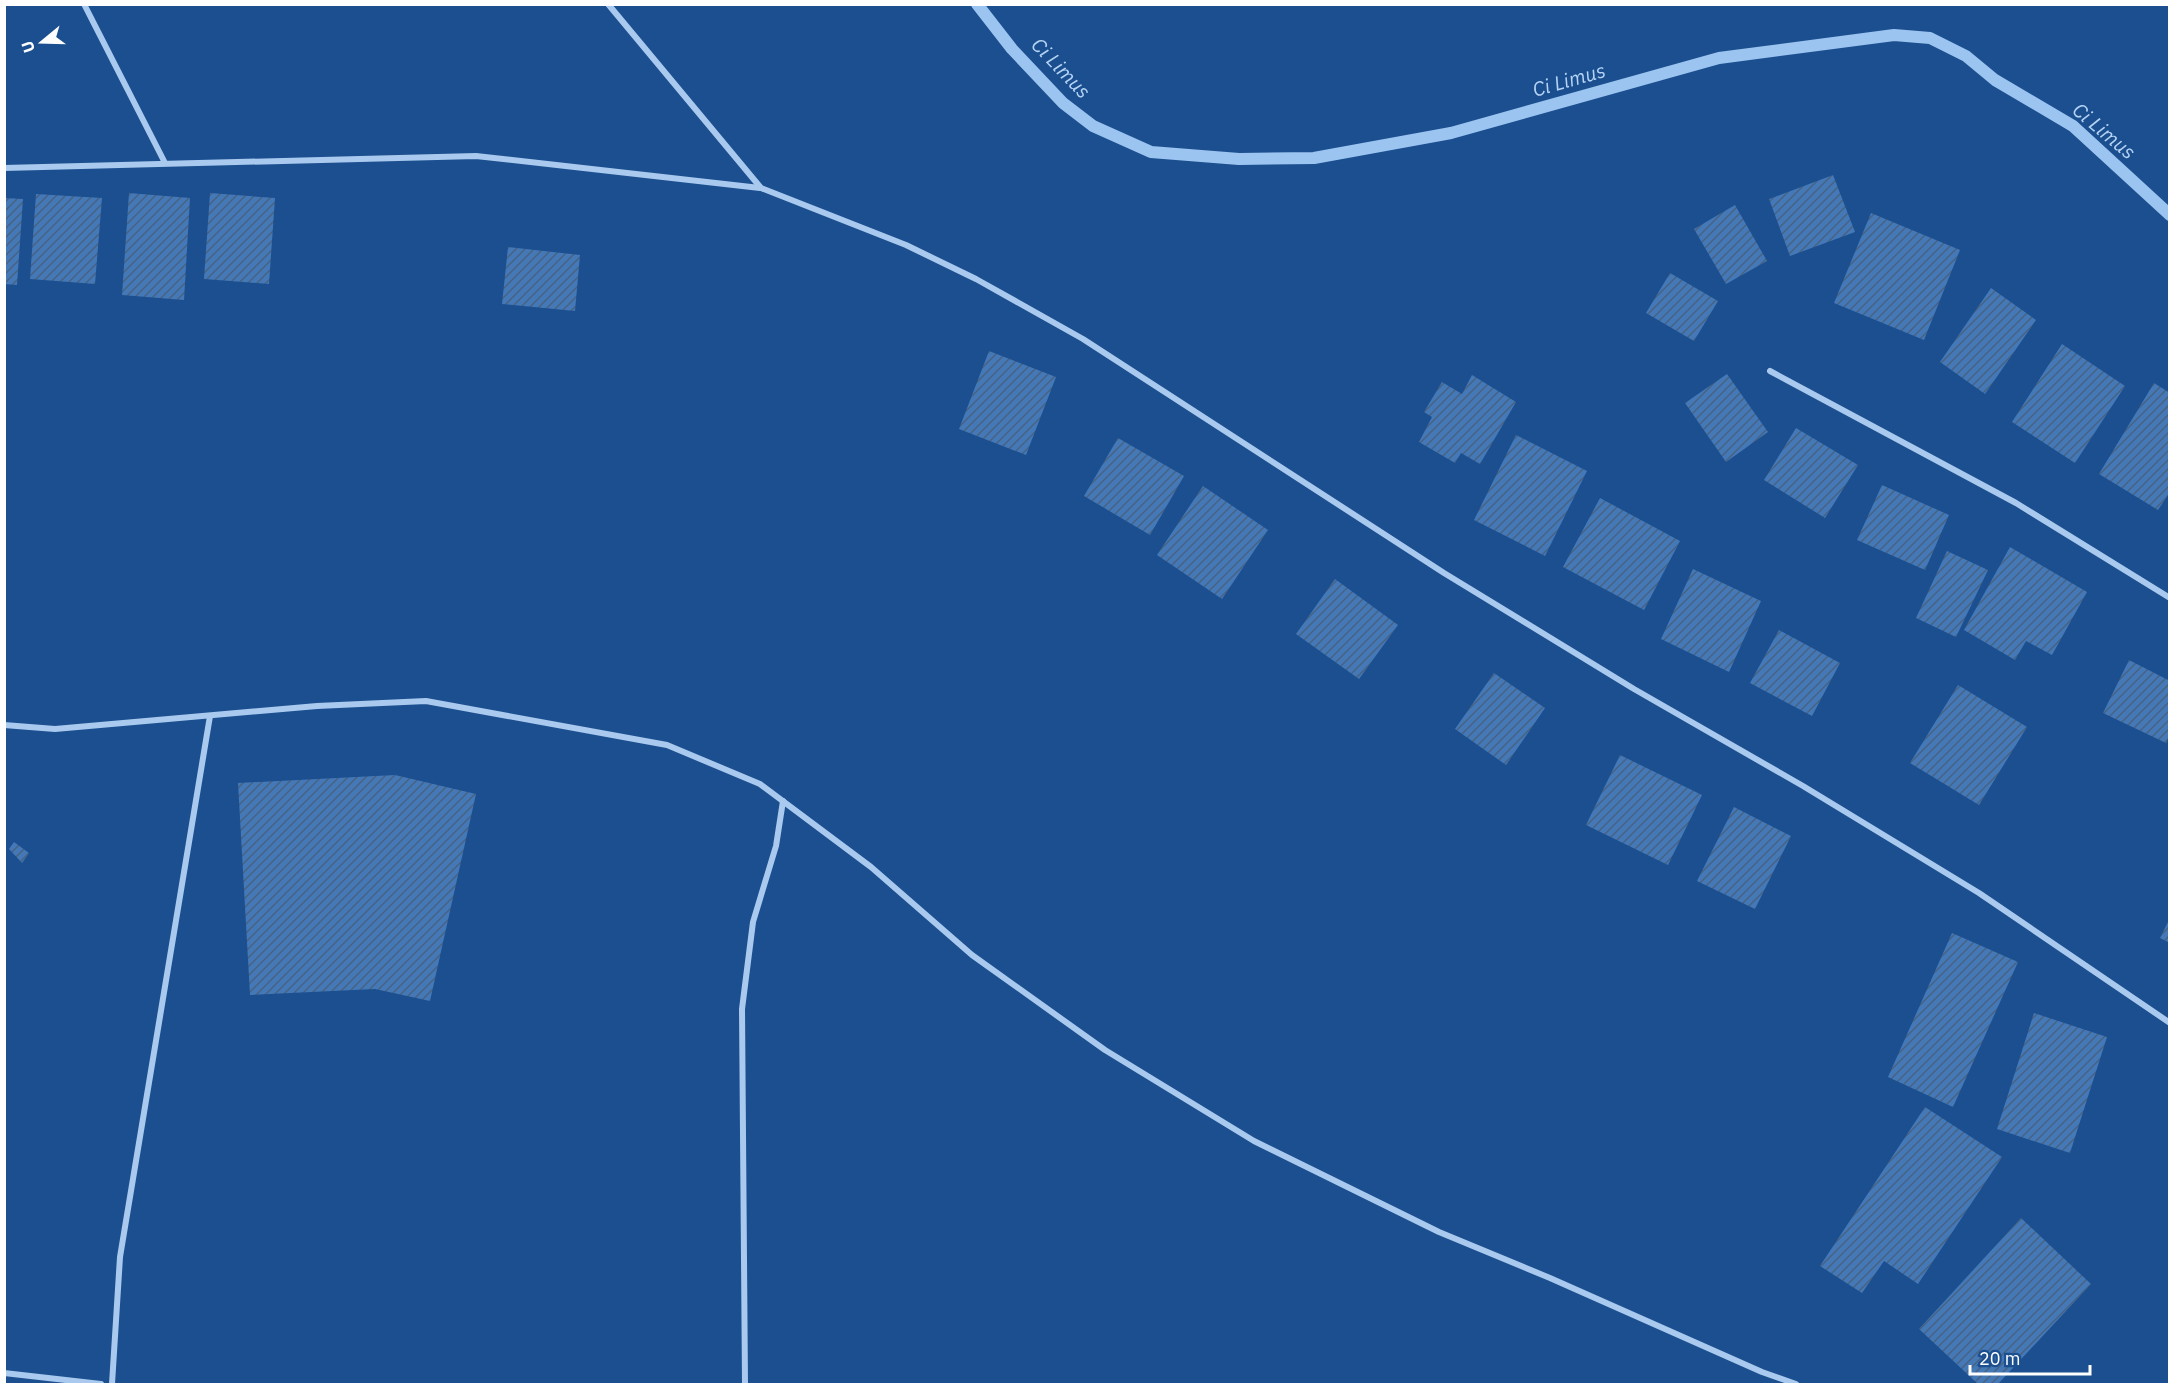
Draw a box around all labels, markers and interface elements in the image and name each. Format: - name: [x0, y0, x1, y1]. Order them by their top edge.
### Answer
- north arrow: [12, 12, 72, 72]
- water label: Ci Limus: [1026, 31, 1097, 104]
- text: U: [17, 38, 39, 55]
- water label: Ci Limus: [1529, 56, 1609, 103]
- water label: Ci Limus: [2067, 96, 2142, 165]
- scale bar: [1970, 1338, 2090, 1376]
- text: 20 m: [1979, 1347, 2021, 1370]

